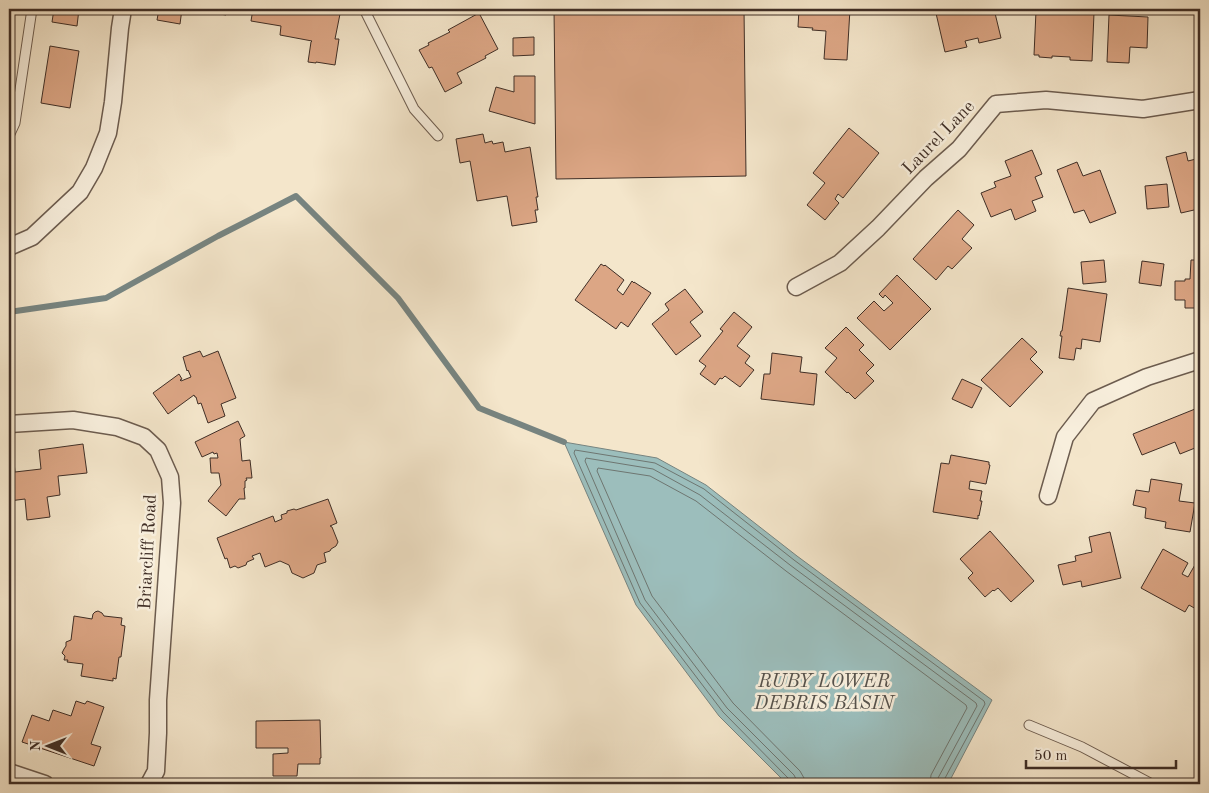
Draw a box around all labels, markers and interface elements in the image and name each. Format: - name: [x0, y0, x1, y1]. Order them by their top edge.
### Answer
- street label: Laurel Lane: [899, 97, 978, 178]
- street label: Briarcliff Road: [136, 494, 160, 610]
- water label: RUBY LOWER DEBRIS BASIN: [753, 673, 896, 714]
- north arrow: [22, 720, 72, 770]
- scale bar: [1026, 738, 1176, 770]
- text: N: [29, 740, 43, 751]
- text: 50 m: [1034, 749, 1068, 764]

